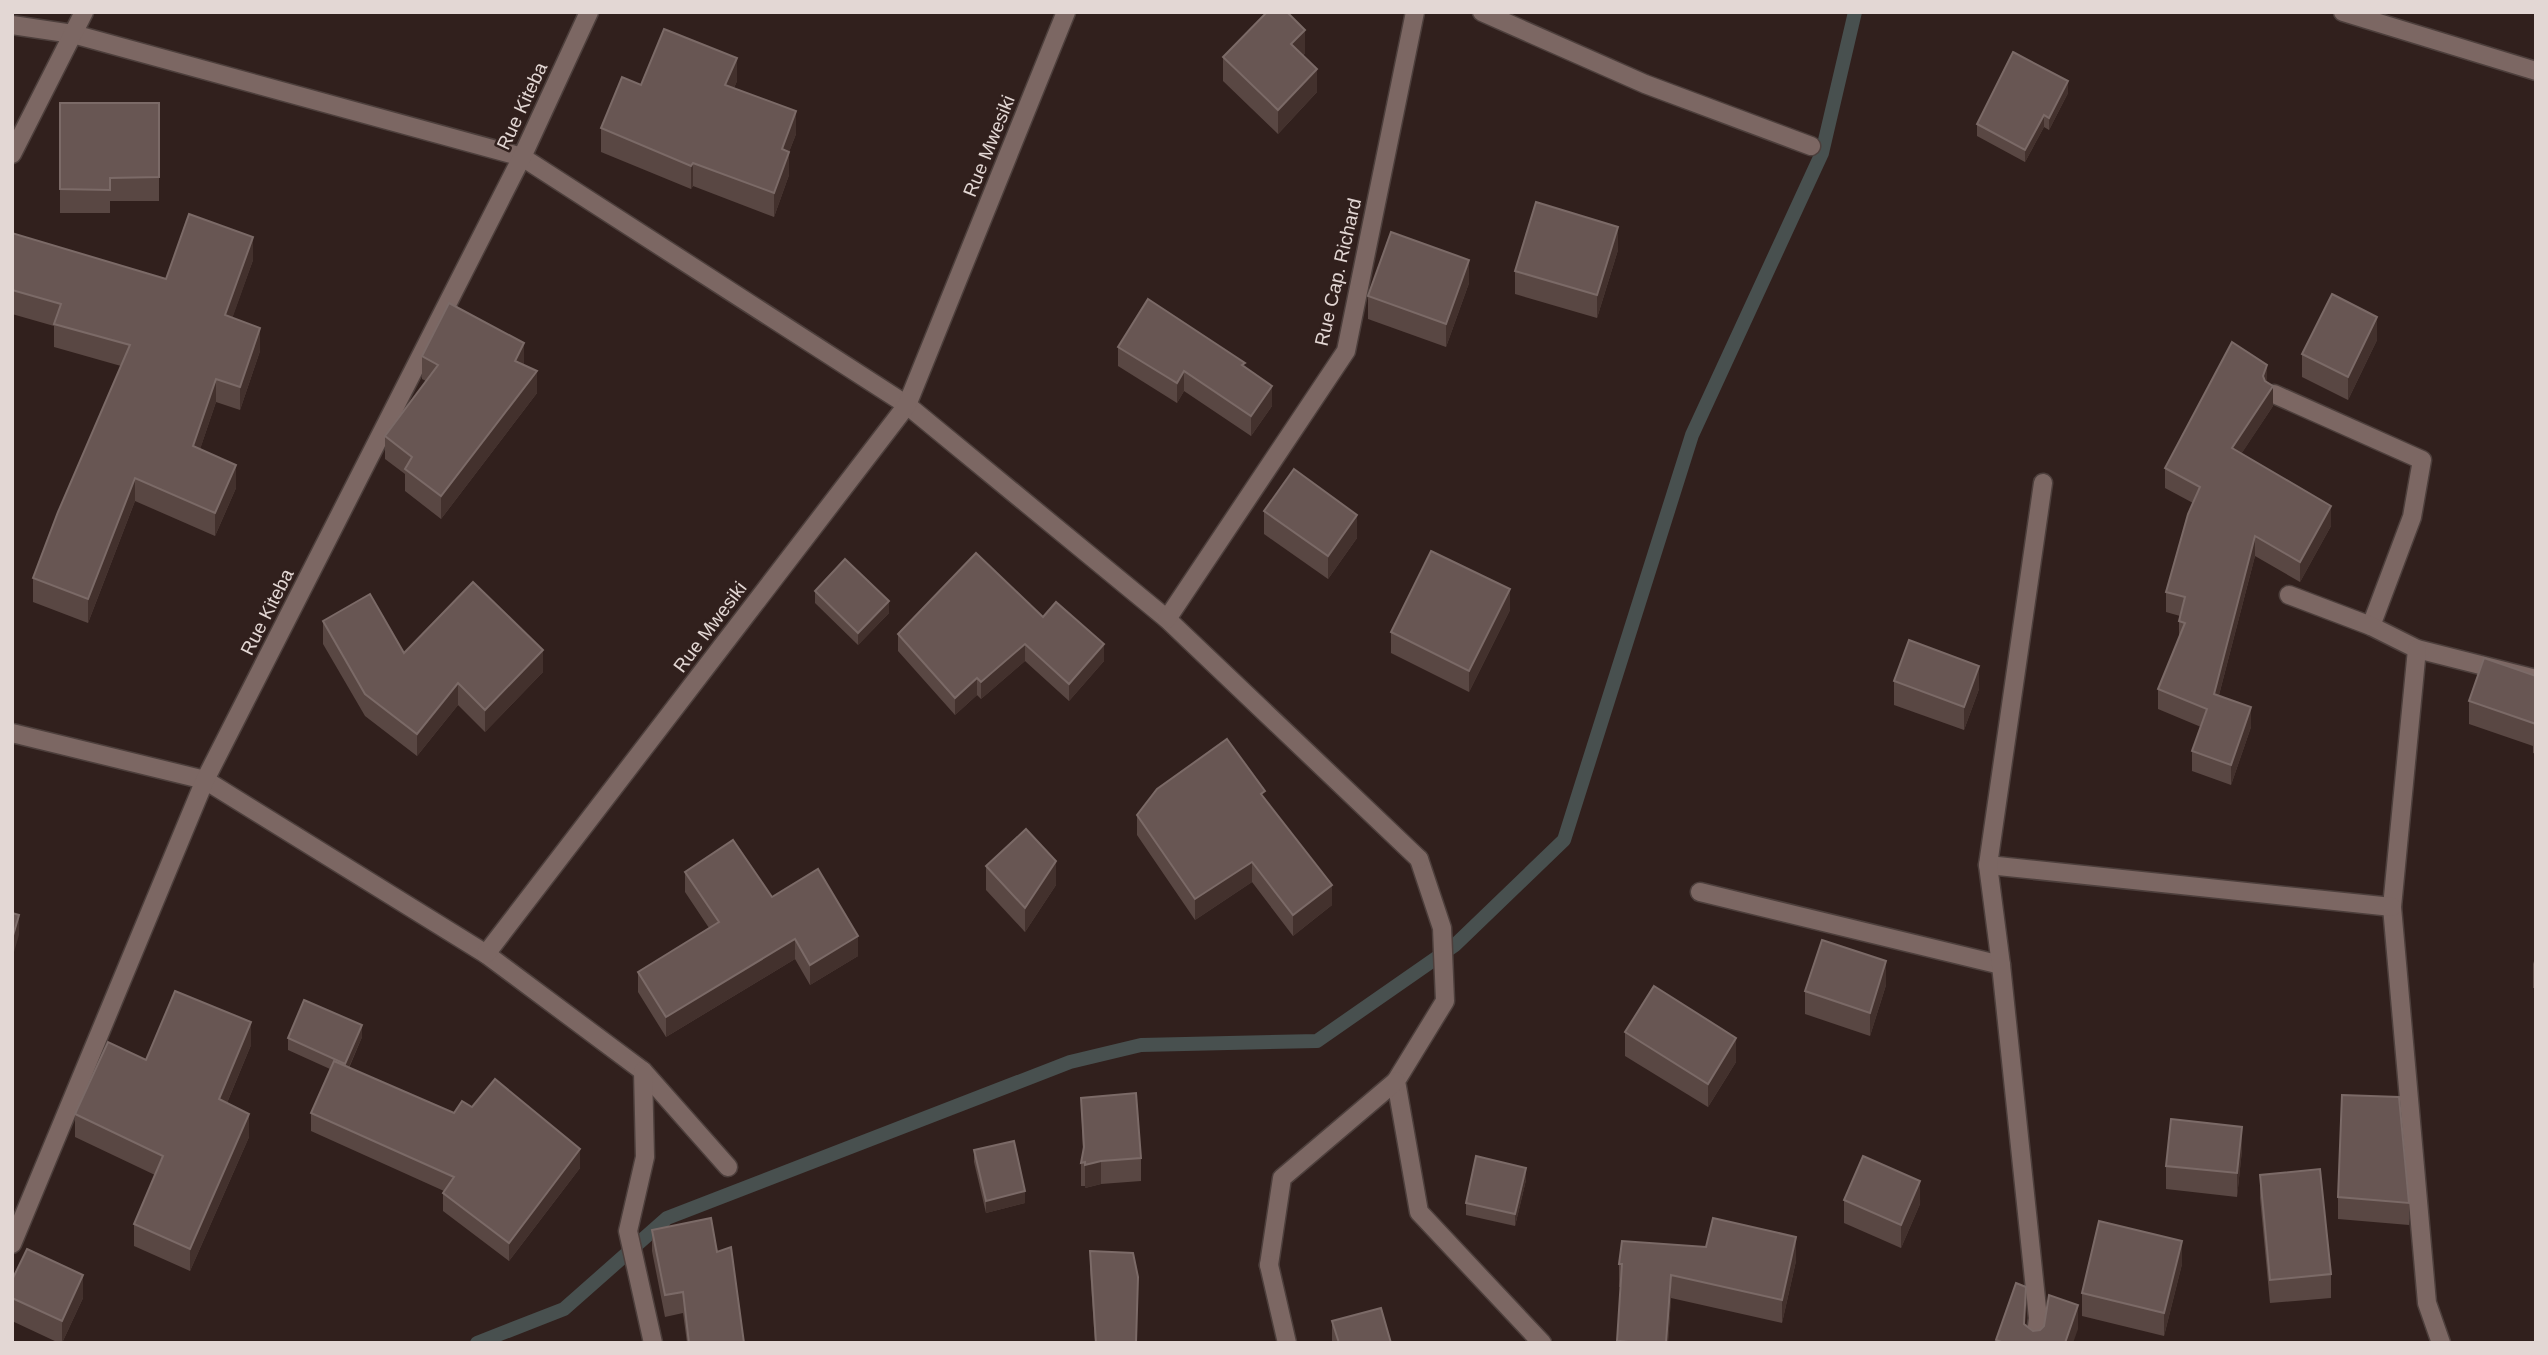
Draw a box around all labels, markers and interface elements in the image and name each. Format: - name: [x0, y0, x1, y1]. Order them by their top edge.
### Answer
- street label: Rue Kiteba: [493, 59, 552, 153]
- street label: Rue Mwesiki: [959, 92, 1019, 200]
- street label: Rue Cap. Richard: [1311, 196, 1365, 348]
- street label: Rue Kiteba: [236, 565, 298, 659]
- street label: Rue Mwesiki: [669, 578, 751, 676]

